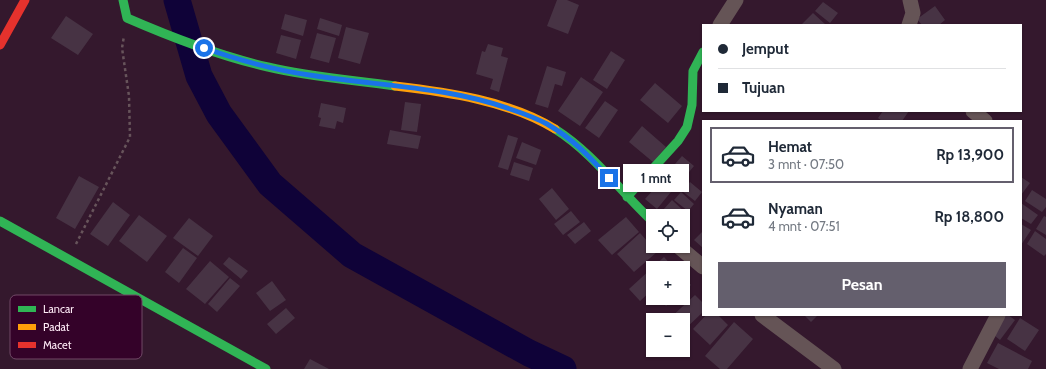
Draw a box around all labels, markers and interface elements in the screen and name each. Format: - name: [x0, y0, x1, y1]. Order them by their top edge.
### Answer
- route start: [195, 39, 213, 57]
- text: Jemput: [742, 40, 789, 58]
- text: Tujuan: [742, 79, 785, 97]
- icon: car: [720, 137, 756, 173]
- text: Hemat: [768, 138, 812, 156]
- text: Rp 13,900: [936, 146, 1004, 164]
- text: 3 mnt · 07:50: [768, 156, 844, 172]
- callout: 1 mnt: [623, 164, 689, 192]
- route end: [600, 169, 618, 187]
- text: 1 mnt: [641, 170, 671, 186]
- icon: car: [720, 199, 756, 235]
- text: Nyaman: [768, 200, 823, 218]
- text: Rp 18,800: [934, 208, 1004, 226]
- map controls: [646, 209, 690, 357]
- button: locate: [646, 209, 690, 253]
- text: 4 mnt · 07:51: [768, 218, 840, 234]
- button: +: [646, 261, 690, 305]
- button: Pesan: [718, 262, 1006, 308]
- legend: [10, 295, 142, 359]
- text: Lancar: [43, 302, 74, 316]
- button: −: [646, 313, 690, 357]
- text: Padat: [43, 320, 70, 334]
- text: Macet: [43, 338, 72, 352]

